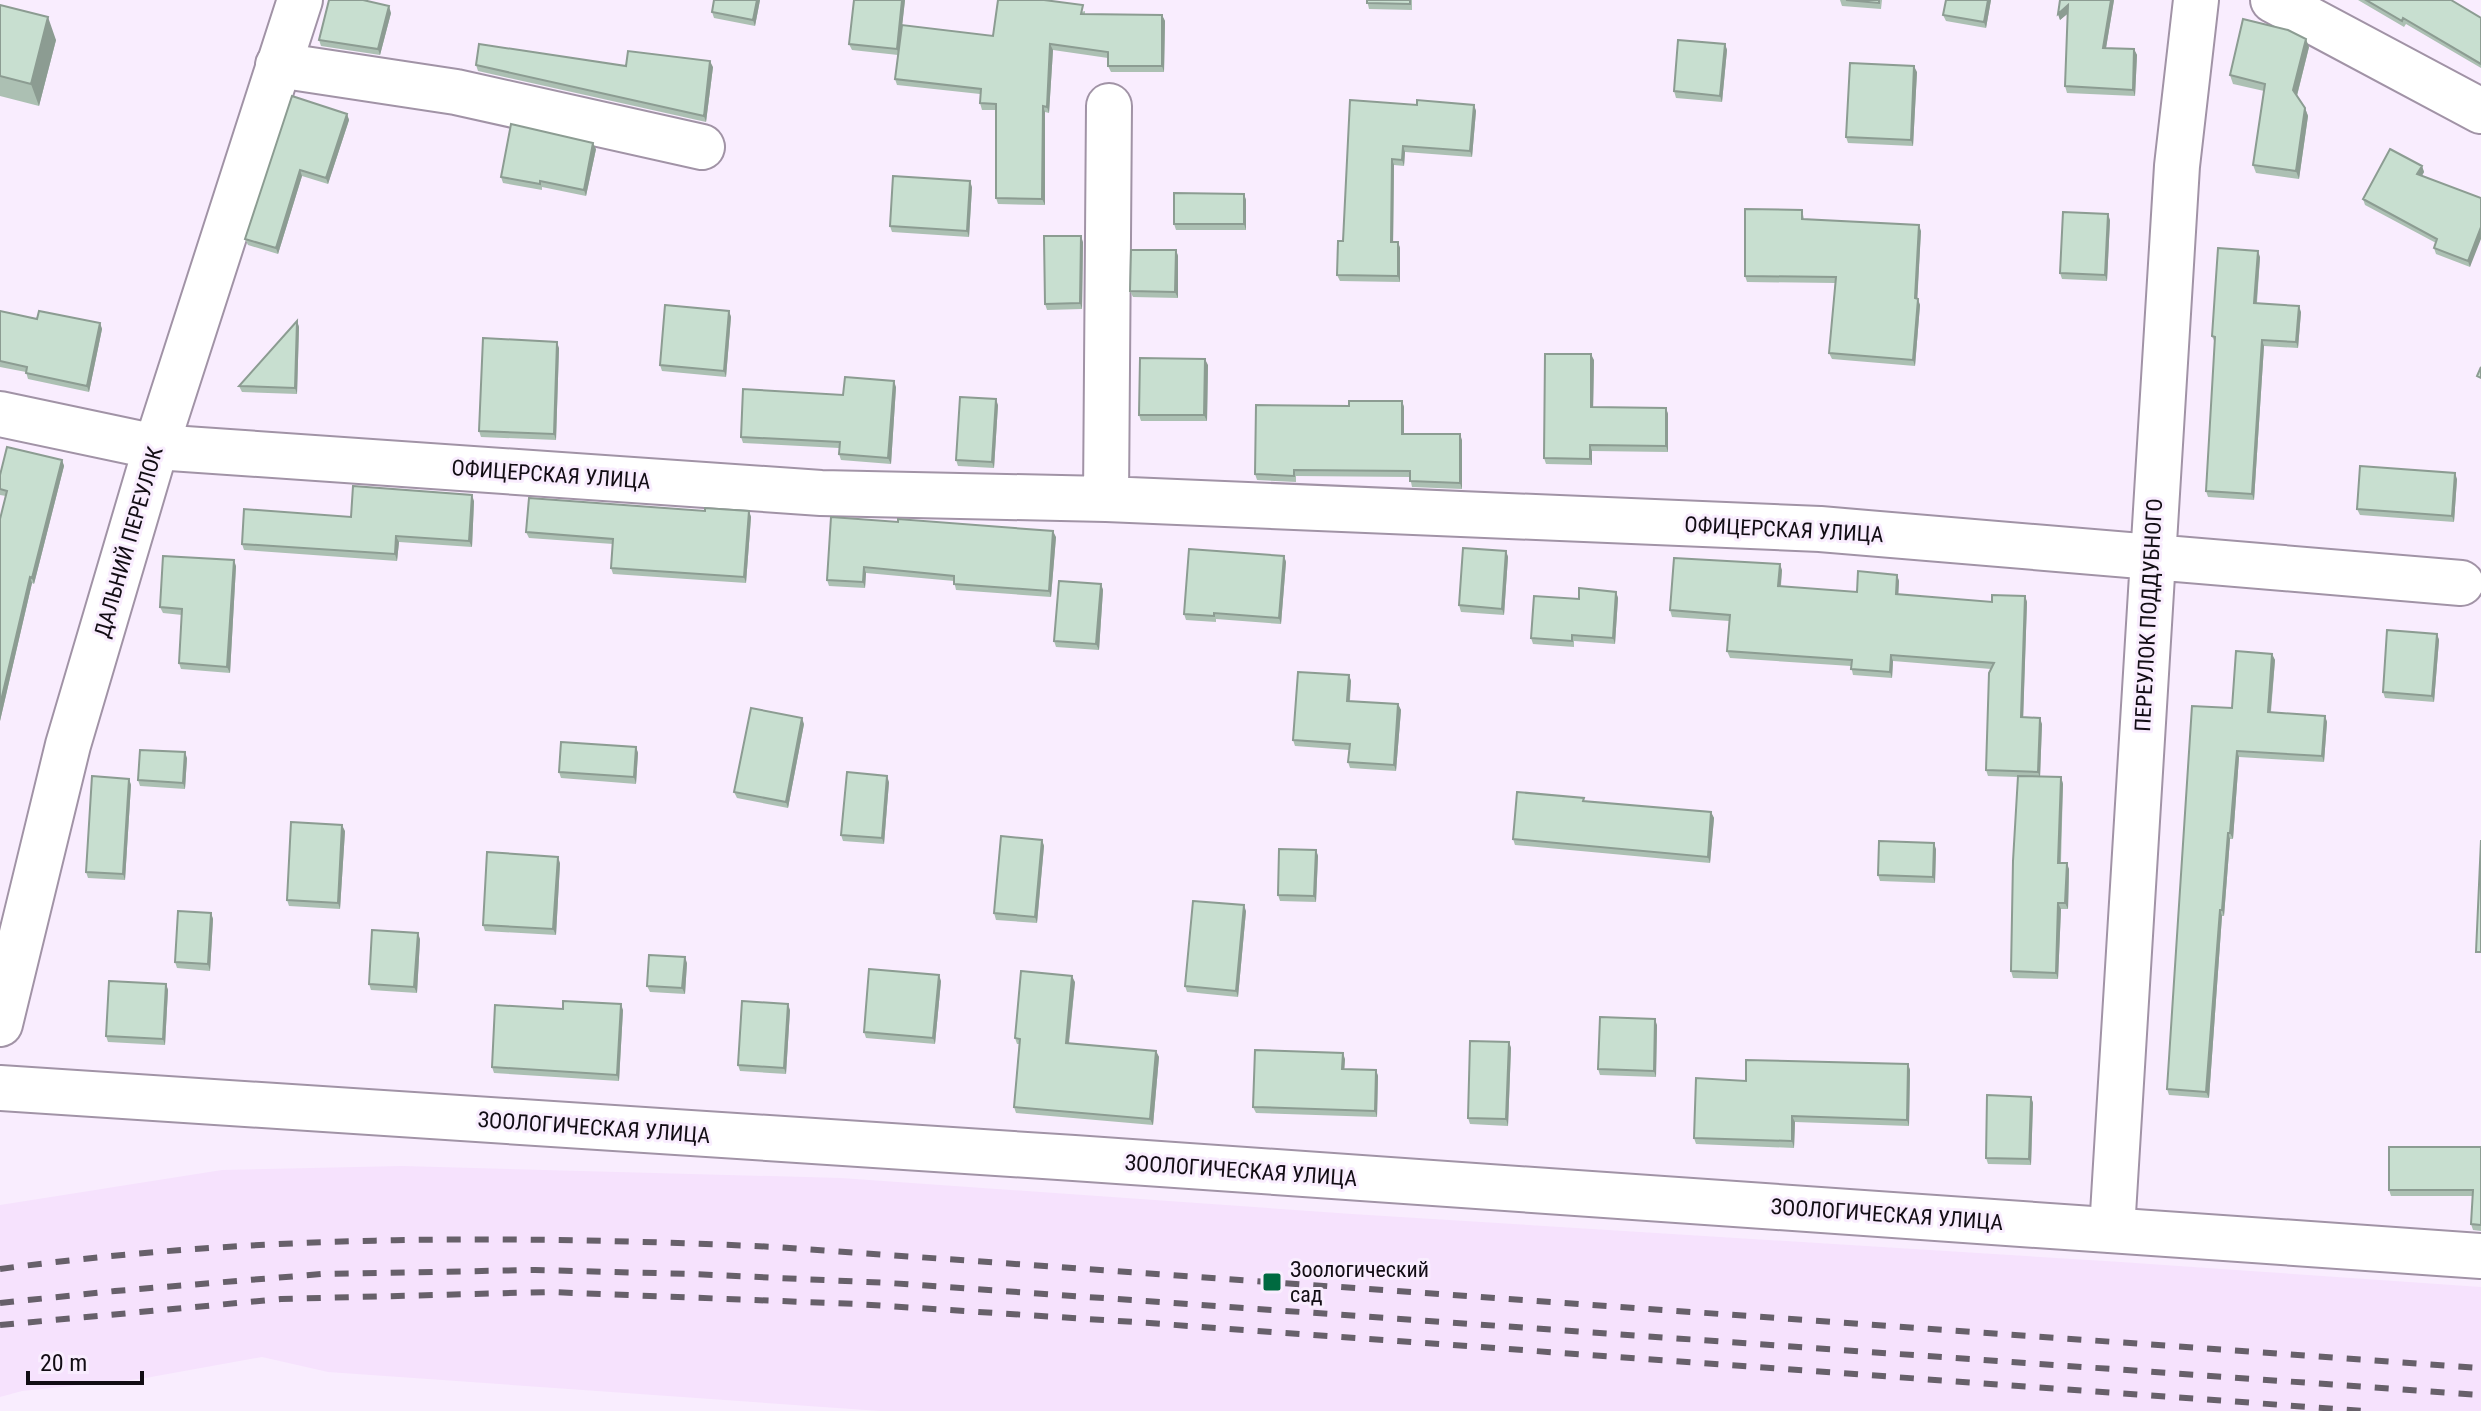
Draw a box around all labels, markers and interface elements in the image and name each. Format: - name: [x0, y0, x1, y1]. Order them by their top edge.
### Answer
- street label: ДАЛЬНИЙ ПЕРЕУЛОК: [89, 443, 168, 641]
- street label: ОФИЦЕРСКАЯ УЛИЦА: [451, 455, 652, 494]
- street label: ПЕРЕУЛОК ПОДДУБНОГО: [2130, 498, 2167, 732]
- street label: ОФИЦЕРСКАЯ УЛИЦА: [1684, 512, 1885, 547]
- street label: ЗООЛОГИЧЕСКАЯ УЛИЦА: [477, 1107, 711, 1148]
- street label: ЗООЛОГИЧЕСКАЯ УЛИЦА: [1124, 1150, 1358, 1191]
- street label: ЗООЛОГИЧЕСКАЯ УЛИЦА: [1770, 1194, 2004, 1235]
- place label: Зоологический сад: [1290, 1257, 1429, 1307]
- marker: Зоологический сад: [1261, 1271, 1283, 1293]
- scale bar: [28, 1335, 142, 1385]
- text: 20 m: [40, 1349, 87, 1377]

